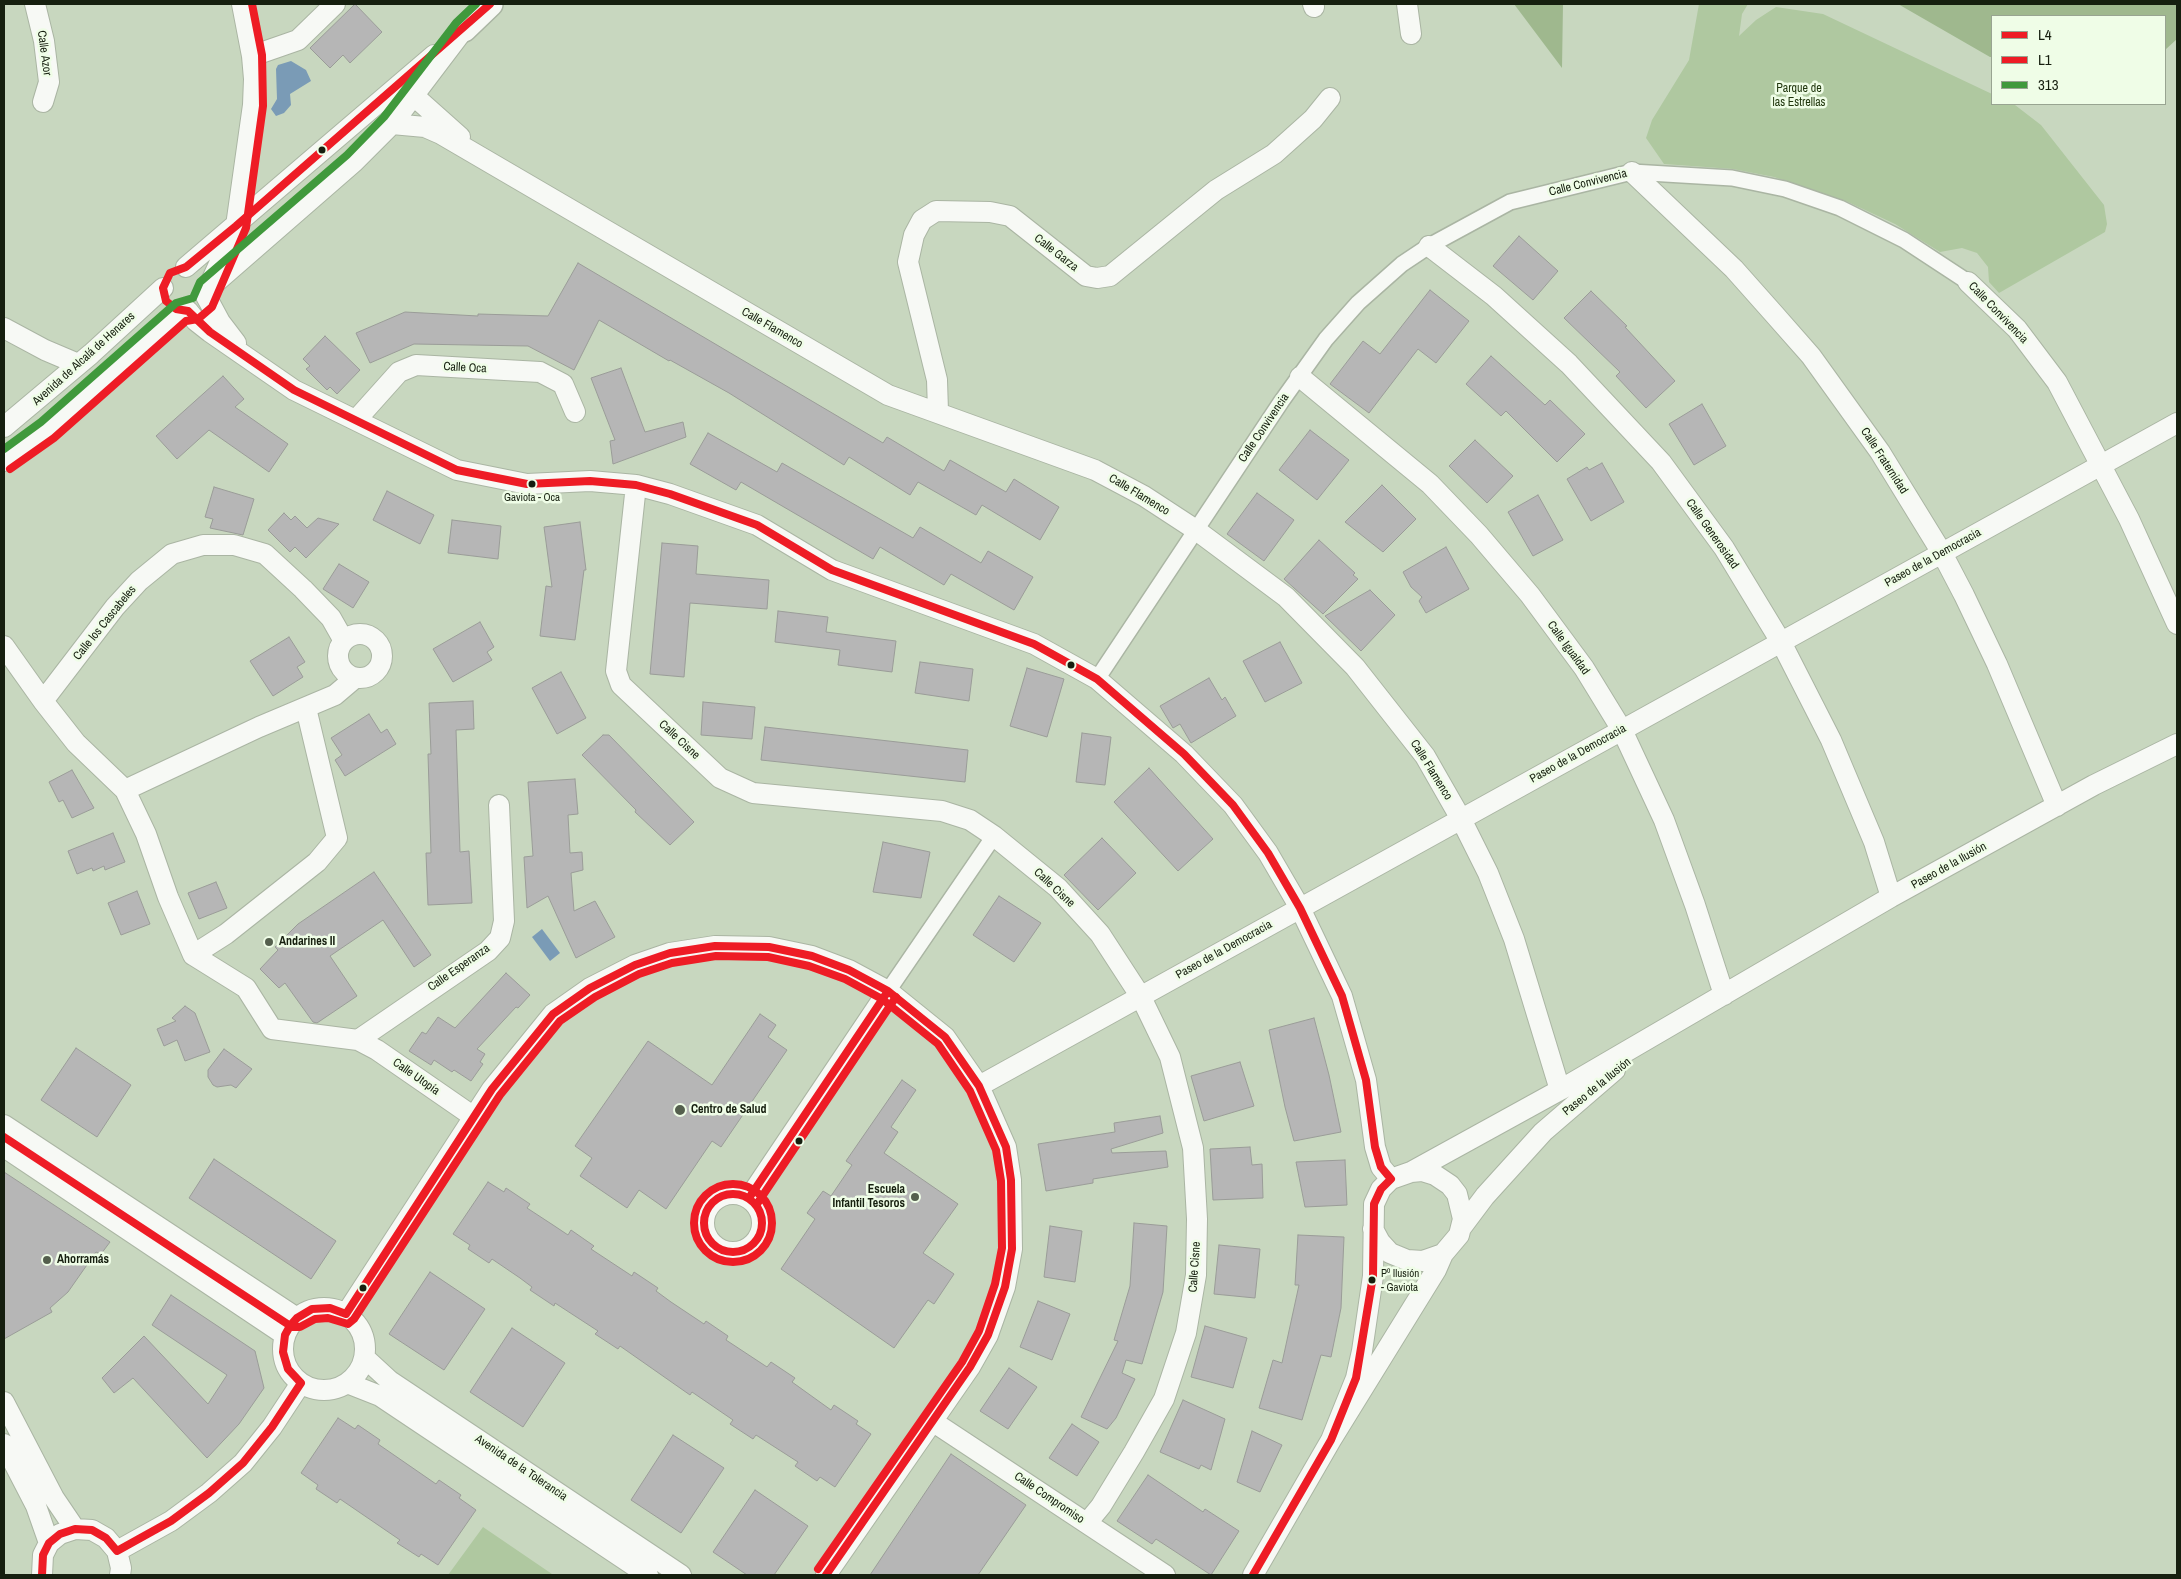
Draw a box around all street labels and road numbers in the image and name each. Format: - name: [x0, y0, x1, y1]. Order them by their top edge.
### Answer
- street label: Calle Azor: [34, 30, 54, 76]
- street label: Calle Convivencia: [1548, 166, 1628, 200]
- street label: Calle Garza: [1031, 231, 1081, 275]
- street label: Calle Convivencia: [1965, 279, 2031, 347]
- street label: Calle Flamenco: [739, 305, 805, 351]
- street label: Avenida de Alcalá de Henares: [30, 309, 138, 409]
- street label: Calle Oca: [443, 360, 487, 376]
- street label: Calle Convivencia: [1236, 391, 1292, 465]
- street label: Calle Fraternidad: [1857, 425, 1911, 497]
- street label: Calle Flamenco: [1106, 471, 1172, 519]
- street label: Calle Generosidad: [1683, 496, 1741, 572]
- street label: Paseo de la Democracia: [1882, 526, 1984, 590]
- street label: Calle los Cascabeles: [70, 583, 140, 663]
- street label: Calle Igualdad: [1544, 618, 1592, 678]
- street label: Calle Cisne: [655, 717, 703, 763]
- street label: Paseo de la Democracia: [1527, 722, 1629, 786]
- street label: Calle Flamenco: [1407, 737, 1455, 803]
- street label: Paseo de la Ilusión: [1909, 839, 1989, 893]
- street label: Calle Cisne: [1030, 865, 1078, 911]
- street label: Paseo de la Democracia: [1173, 918, 1275, 982]
- street label: Calle Esperanza: [425, 941, 493, 995]
- street label: Paseo de la Ilusión: [1560, 1055, 1634, 1119]
- street label: Calle Utopía: [390, 1056, 442, 1098]
- street label: Calle Cisne: [1186, 1241, 1204, 1293]
- street label: Avenida de la Tolerancia: [472, 1432, 570, 1504]
- street label: Calle Compromiso: [1011, 1469, 1087, 1527]

